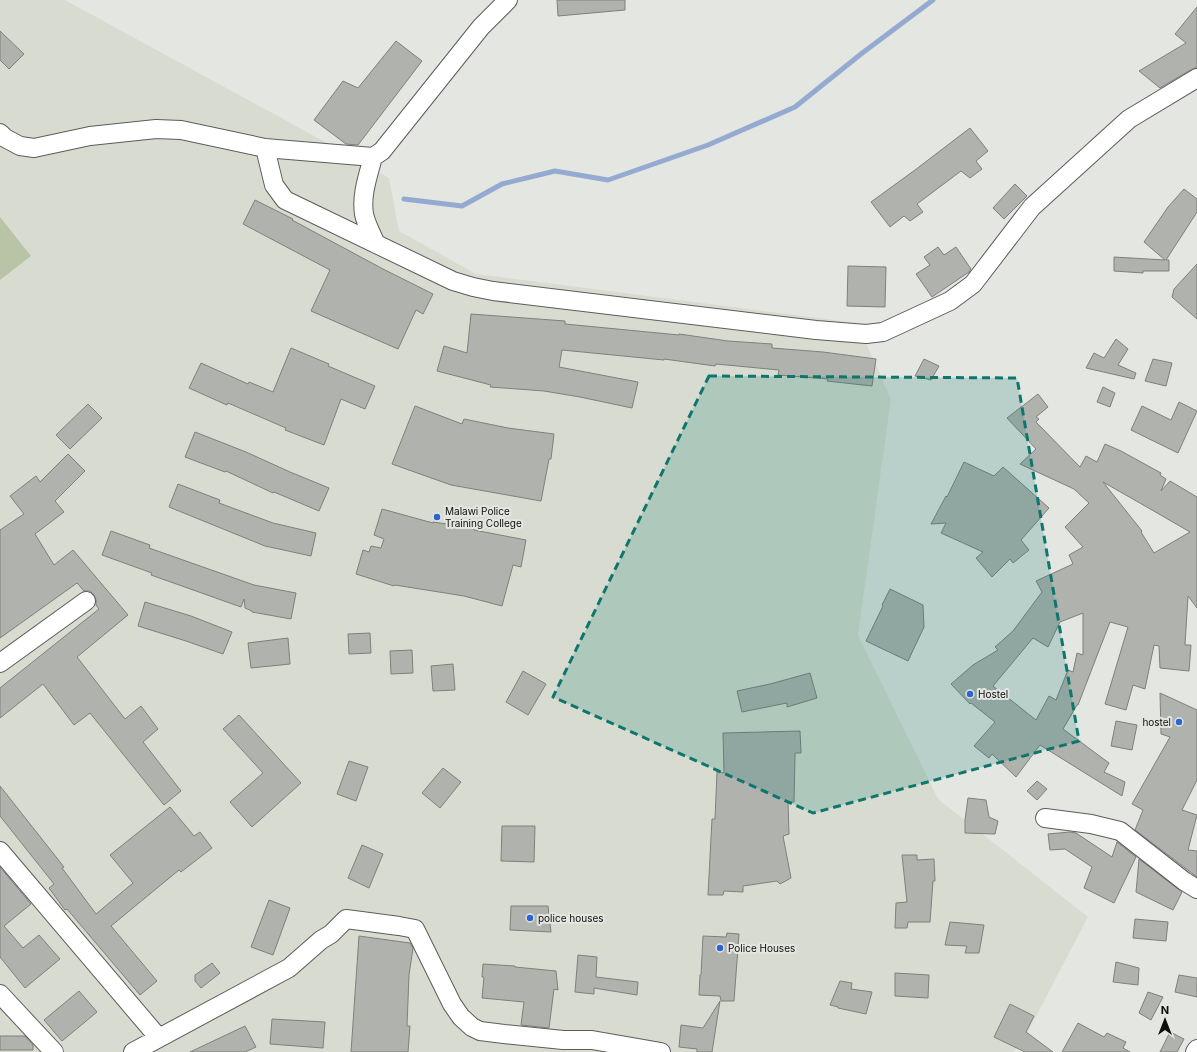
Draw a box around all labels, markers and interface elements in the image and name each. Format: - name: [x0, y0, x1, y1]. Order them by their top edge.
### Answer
- place label: Malawi Police Training College: [445, 505, 522, 529]
- marker: Malawi Police Training College: [432, 512, 442, 522]
- place label: Hostel: [978, 688, 1008, 700]
- marker: Hostel: [965, 689, 975, 699]
- place label: hostel: [1142, 716, 1171, 728]
- marker: hostel: [1174, 717, 1184, 727]
- place label: police houses: [538, 912, 604, 924]
- marker: police houses: [525, 913, 535, 923]
- place label: Police Houses: [728, 942, 795, 954]
- marker: Police Houses: [715, 943, 725, 953]
- north arrow: [1145, 1000, 1185, 1040]
- text: N: [1161, 1003, 1169, 1017]

